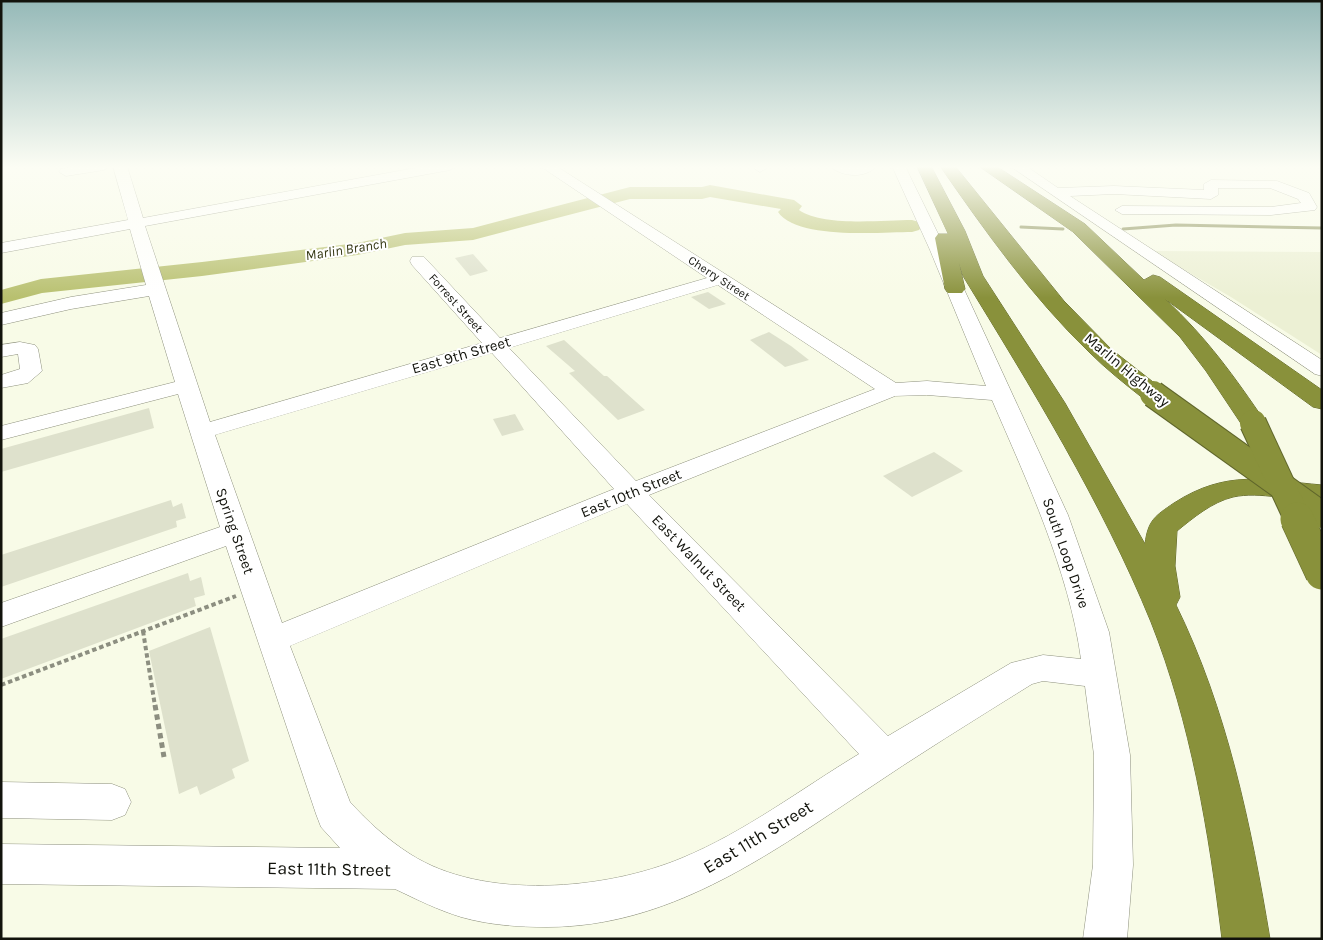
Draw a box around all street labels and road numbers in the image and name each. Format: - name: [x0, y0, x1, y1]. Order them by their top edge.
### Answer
- street label: Cherry Street: [685, 253, 753, 303]
- street label: Forrest Street: [426, 271, 486, 336]
- street label: Marlin Highway: [1081, 329, 1173, 411]
- street label: East 9th Street: [410, 332, 513, 378]
- street label: East 10th Street: [578, 464, 684, 521]
- street label: Spring Street: [212, 486, 258, 577]
- street label: South Loop Drive: [1039, 496, 1093, 610]
- street label: East Walnut Street: [648, 511, 750, 615]
- street label: East 11th Street: [699, 796, 817, 878]
- street label: East 11th Street: [267, 857, 391, 881]

